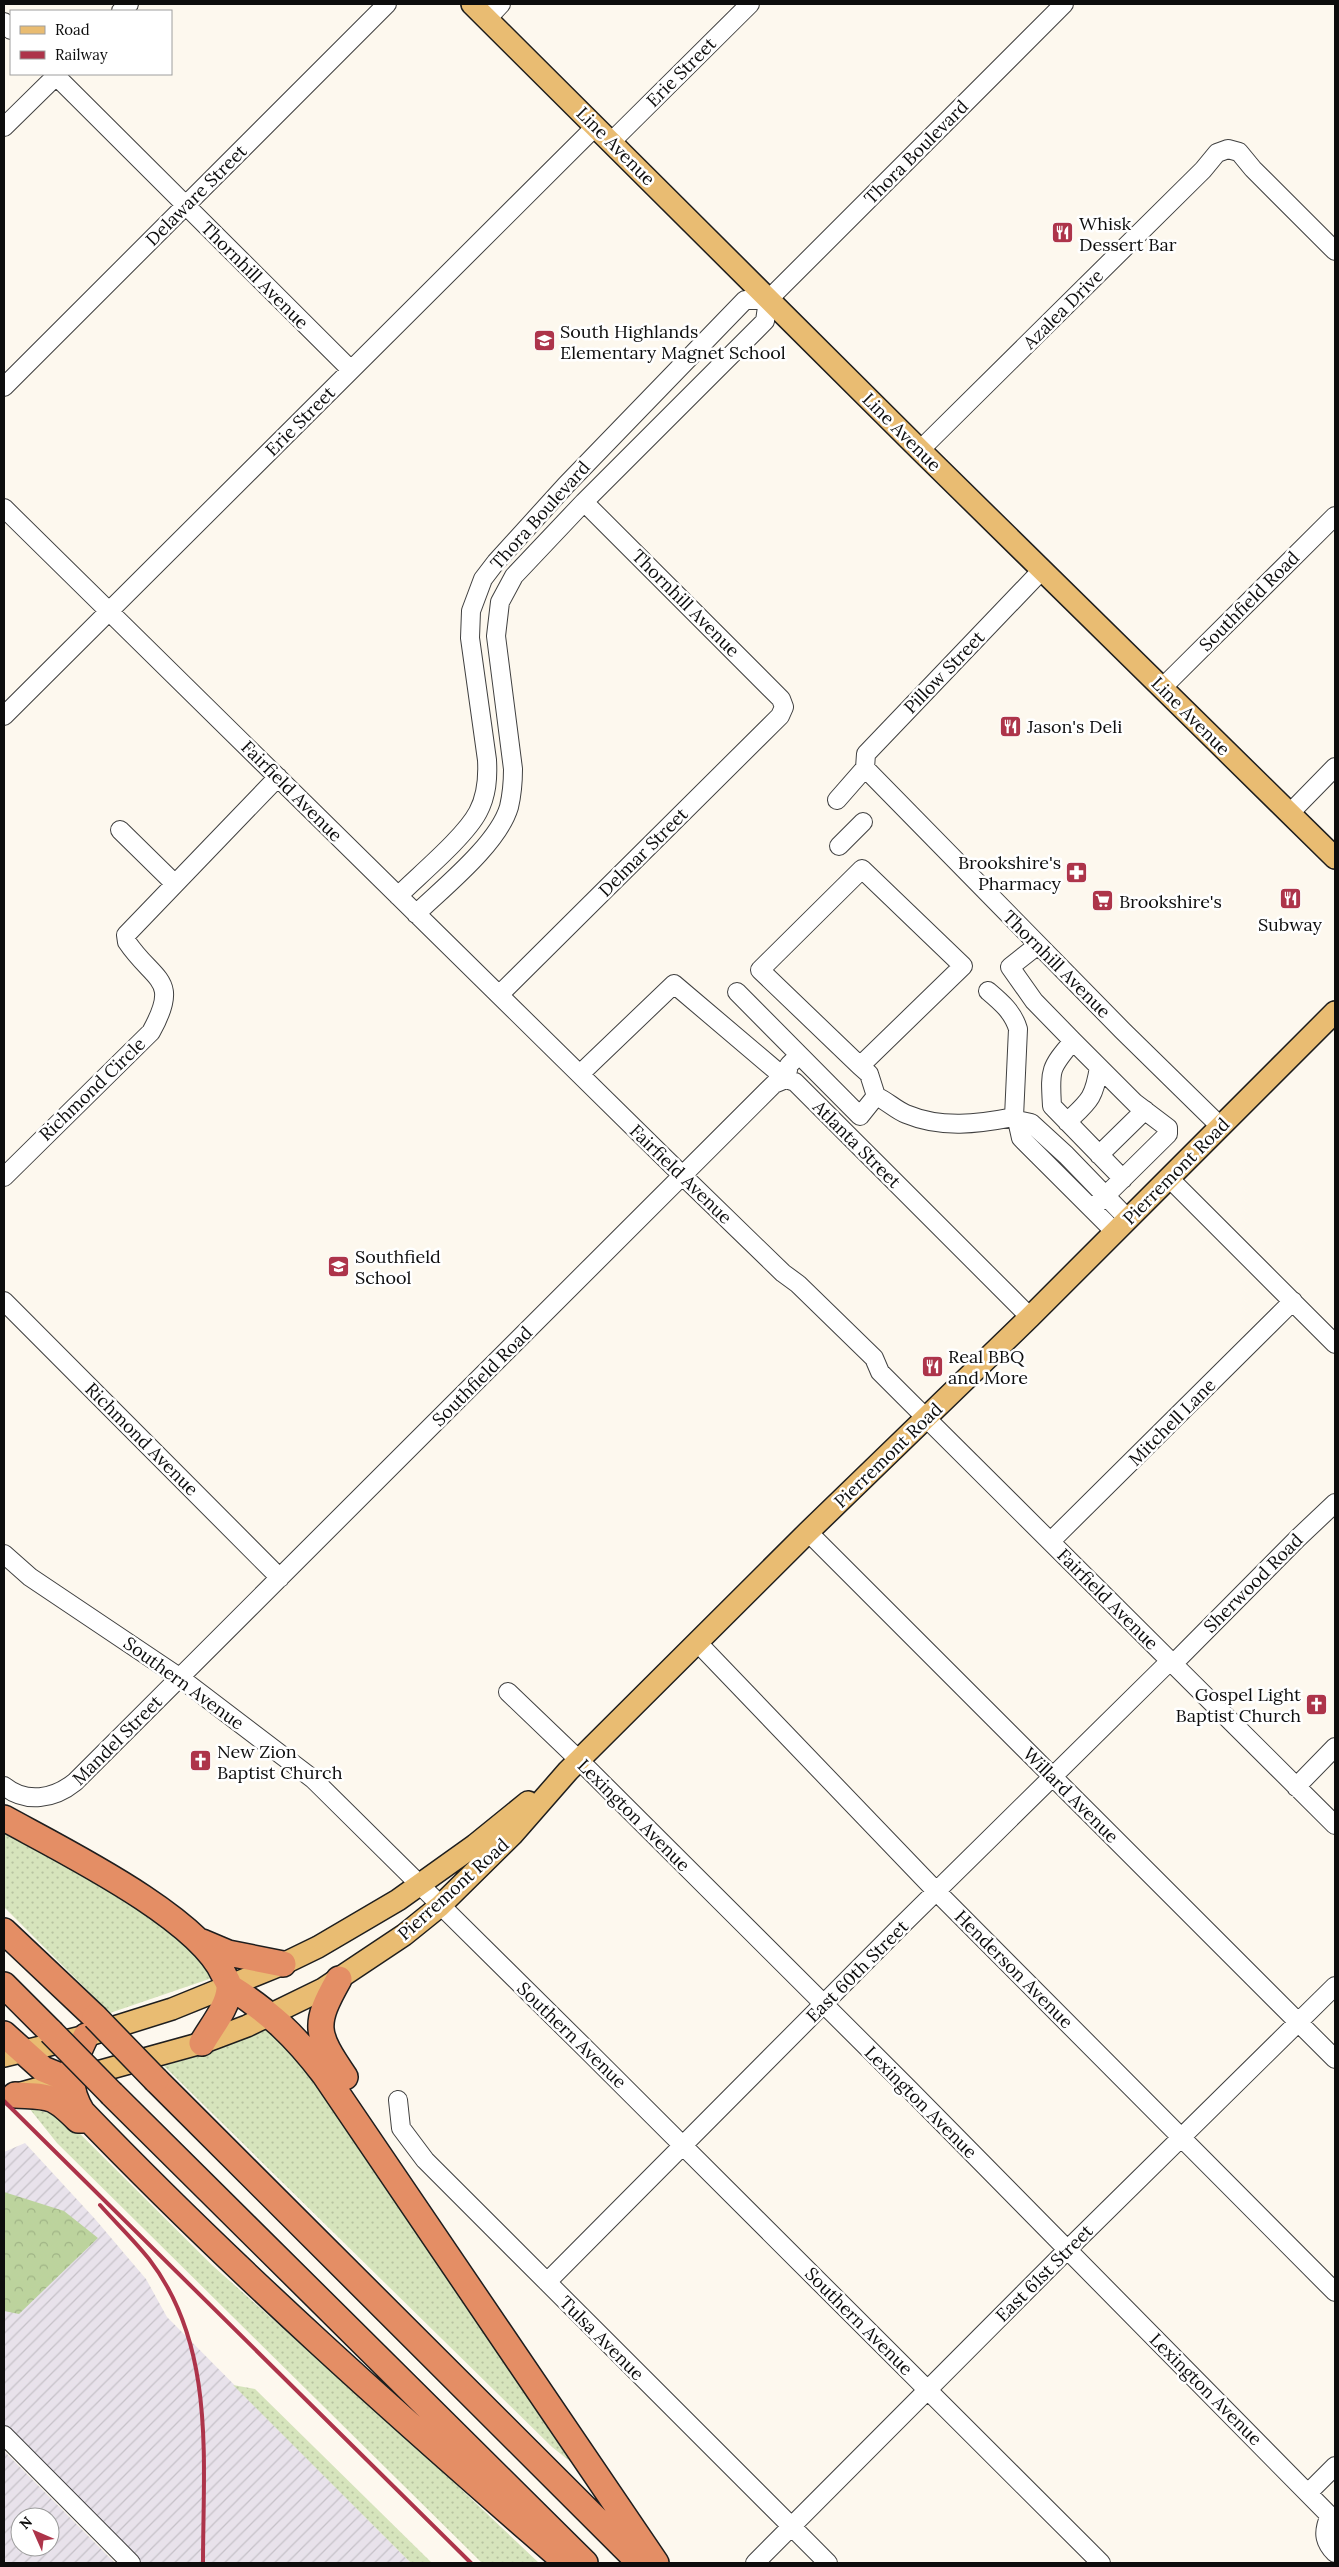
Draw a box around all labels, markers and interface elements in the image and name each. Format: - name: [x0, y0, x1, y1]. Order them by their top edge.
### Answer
- legend: [10, 10, 172, 75]
- text: Road: [55, 20, 90, 39]
- street label: Erie Street: [641, 32, 721, 112]
- text: Railway: [55, 45, 108, 64]
- street label: Thora Boulevard: [859, 95, 973, 209]
- street label: Line Avenue: [572, 102, 660, 190]
- street label: Delaware Street: [141, 140, 251, 250]
- place label: Whisk Dessert Bar: [1079, 212, 1177, 256]
- street label: Thornhill Avenue: [196, 216, 314, 334]
- restaurant icon: Whisk Dessert Bar: [1051, 221, 1075, 245]
- street label: Azalea Drive: [1017, 264, 1108, 355]
- place label: South Highlands Elementary Magnet School: [560, 320, 786, 364]
- school or university icon: South Highlands Elementary Magnet School: [532, 329, 556, 353]
- street label: Erie Street: [260, 381, 340, 461]
- street label: Line Avenue: [858, 388, 946, 476]
- street label: Thora Boulevard: [485, 456, 595, 574]
- street label: Thornhill Avenue: [627, 544, 745, 662]
- street label: Southfield Road: [1194, 546, 1304, 656]
- street label: Pillow Street: [899, 626, 989, 718]
- street label: Line Avenue: [1147, 672, 1235, 760]
- restaurant icon: Jason's Deli: [999, 714, 1023, 738]
- place label: Jason's Deli: [1026, 715, 1122, 738]
- street label: Fairfield Avenue: [237, 736, 348, 847]
- street label: Delmar Street: [594, 802, 693, 901]
- place label: Brookshire's Pharmacy: [958, 851, 1061, 895]
- pharmacy icon: Brookshire's Pharmacy: [1065, 860, 1089, 884]
- restaurant icon: Subway: [1278, 887, 1302, 911]
- supermarket icon: Brookshire's: [1091, 889, 1115, 913]
- place label: Brookshire's: [1119, 890, 1222, 913]
- street label: Thornhill Avenue: [998, 905, 1116, 1023]
- place label: Subway: [1258, 913, 1323, 936]
- street label: Richmond Circle: [34, 1032, 150, 1146]
- street label: Atlanta Street: [807, 1094, 906, 1193]
- street label: Pierremont Road: [1118, 1113, 1234, 1229]
- street label: Fairfield Avenue: [625, 1119, 737, 1229]
- place label: Southfield School: [355, 1245, 441, 1289]
- school or university icon: Southfield School: [327, 1254, 351, 1278]
- street label: Southfield Road: [427, 1321, 537, 1431]
- place label: Real BBQ and More: [948, 1345, 1028, 1389]
- restaurant icon: Real BBQ and More: [920, 1354, 944, 1378]
- street label: Mitchell Lane: [1123, 1373, 1221, 1471]
- street label: Richmond Avenue: [81, 1378, 204, 1501]
- street label: Pierremont Road: [829, 1397, 947, 1513]
- street label: Sherwood Road: [1198, 1528, 1308, 1638]
- street label: Fairfield Avenue: [1053, 1544, 1164, 1655]
- street label: Southern Avenue: [119, 1632, 249, 1735]
- place label: Gospel Light Baptist Church: [1176, 1683, 1301, 1727]
- street label: Mandel Street: [67, 1690, 167, 1790]
- church icon: Gospel Light Baptist Church: [1305, 1692, 1329, 1716]
- place label: New Zion Baptist Church: [217, 1740, 343, 1784]
- street label: Willard Avenue: [1018, 1742, 1124, 1848]
- church icon: New Zion Baptist Church: [189, 1749, 213, 1773]
- street label: Lexington Avenue: [573, 1754, 695, 1876]
- street label: Pierremont Road: [393, 1833, 514, 1945]
- street label: Henderson Avenue: [950, 1905, 1078, 2033]
- street label: East 60th Street: [801, 1915, 913, 2027]
- street label: Southern Avenue: [512, 1977, 632, 2093]
- street label: Lexington Avenue: [860, 2041, 982, 2163]
- street label: East 61st Street: [990, 2219, 1098, 2327]
- street label: Southern Avenue: [800, 2262, 918, 2380]
- street label: Tulsa Avenue: [555, 2291, 649, 2385]
- street label: Lexington Avenue: [1145, 2328, 1267, 2450]
- north arrow: [10, 2507, 60, 2557]
- text: N: [16, 2512, 36, 2533]

